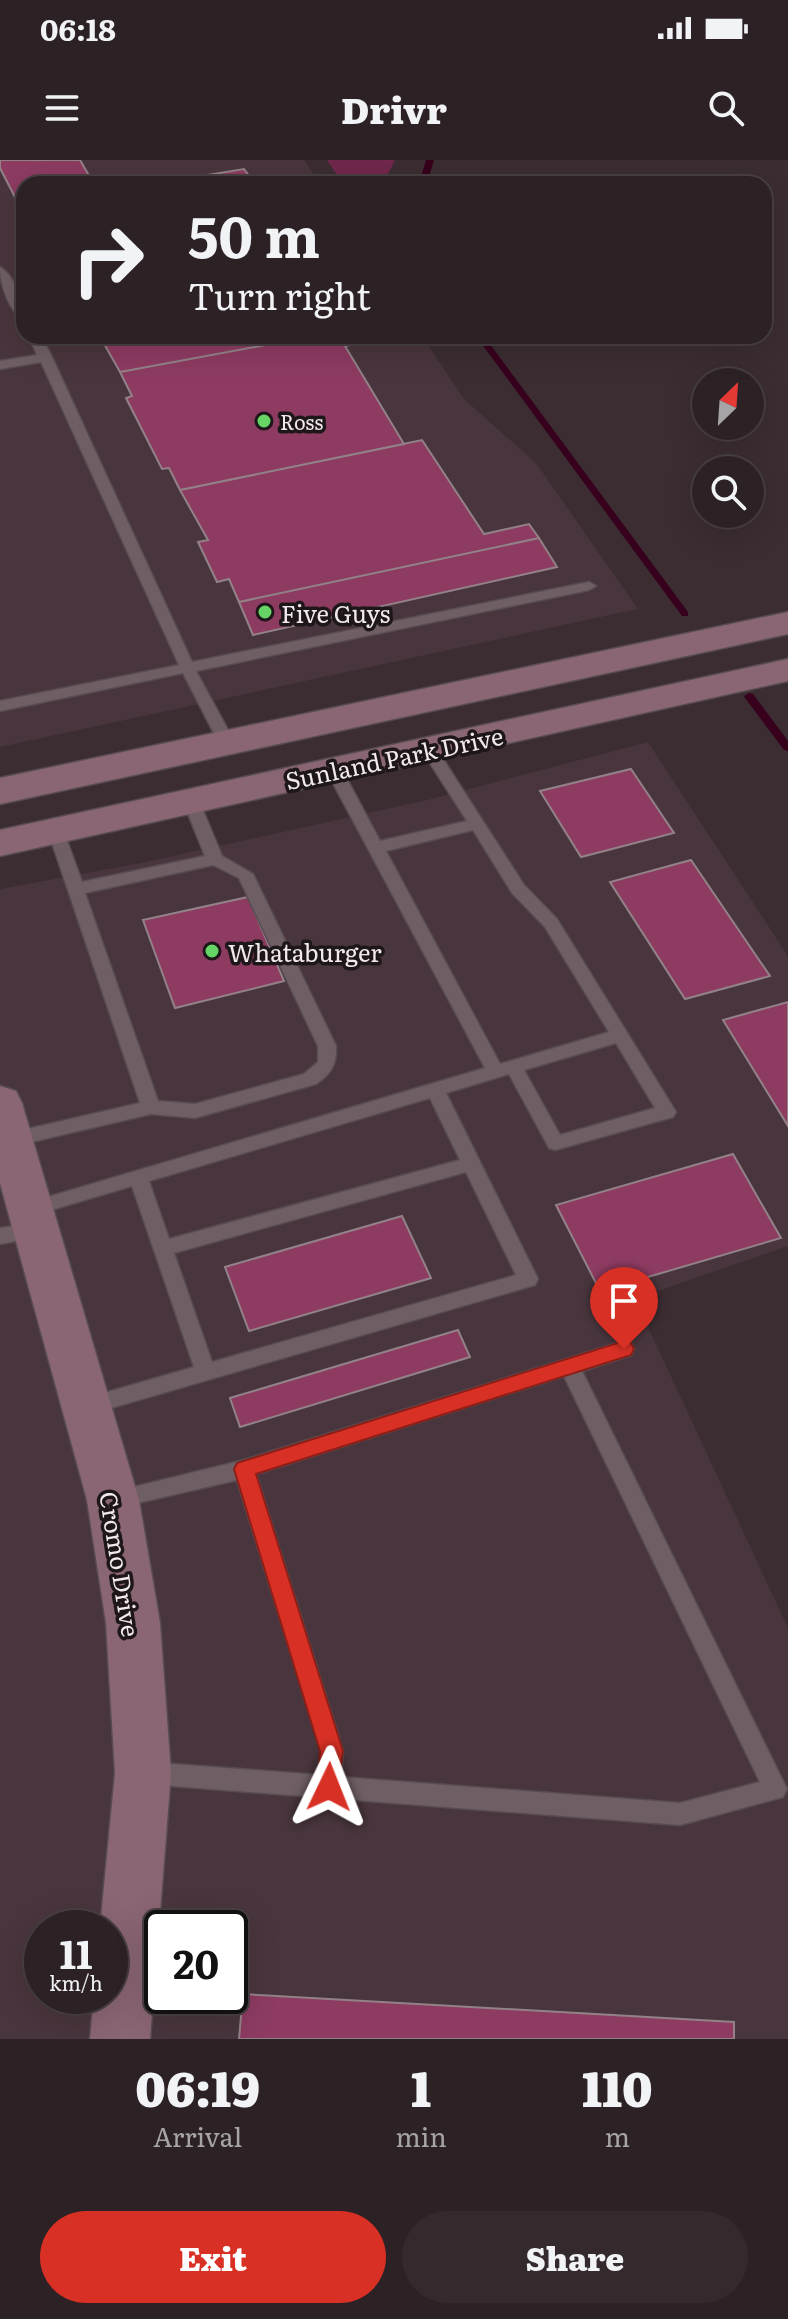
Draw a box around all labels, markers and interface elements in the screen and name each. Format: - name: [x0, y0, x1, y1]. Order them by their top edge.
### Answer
- text: 06:18: [40, 6, 116, 50]
- text: Drivr: [341, 82, 447, 135]
- icon: menu: [40, 86, 84, 130]
- icon: search: [704, 86, 748, 130]
- text: 50 m: [188, 192, 320, 275]
- icon: right: [56, 208, 160, 312]
- text: Turn right: [188, 268, 371, 321]
- north arrow: [692, 368, 764, 440]
- map controls: [692, 368, 764, 528]
- place label: Ross: [280, 406, 323, 436]
- marker: Ross: [255, 412, 273, 430]
- button: search: [692, 456, 764, 528]
- place label: Five Guys: [281, 595, 391, 630]
- marker: Five Guys: [256, 603, 274, 621]
- street label: Sunland Park Drive: [282, 717, 506, 797]
- place label: Whataburger: [228, 934, 382, 969]
- marker: Whataburger: [203, 942, 221, 960]
- pin: [590, 1267, 658, 1349]
- icon: arrive: [602, 1279, 646, 1323]
- street label: Cromo Drive: [92, 1489, 150, 1639]
- position arrow: [287, 1745, 371, 1829]
- speed limit sign: 20: [144, 1910, 248, 2014]
- text: 11: [59, 1922, 93, 1981]
- text: km/h: [49, 1967, 103, 1997]
- text: 06:19: [135, 2051, 260, 2122]
- text: 1: [411, 2051, 431, 2122]
- text: 110: [582, 2051, 653, 2122]
- text: Arrival: [153, 2116, 242, 2155]
- text: min: [396, 2116, 447, 2155]
- text: m: [605, 2116, 630, 2155]
- button: Exit: [40, 2211, 386, 2303]
- button: Share: [402, 2211, 748, 2303]

